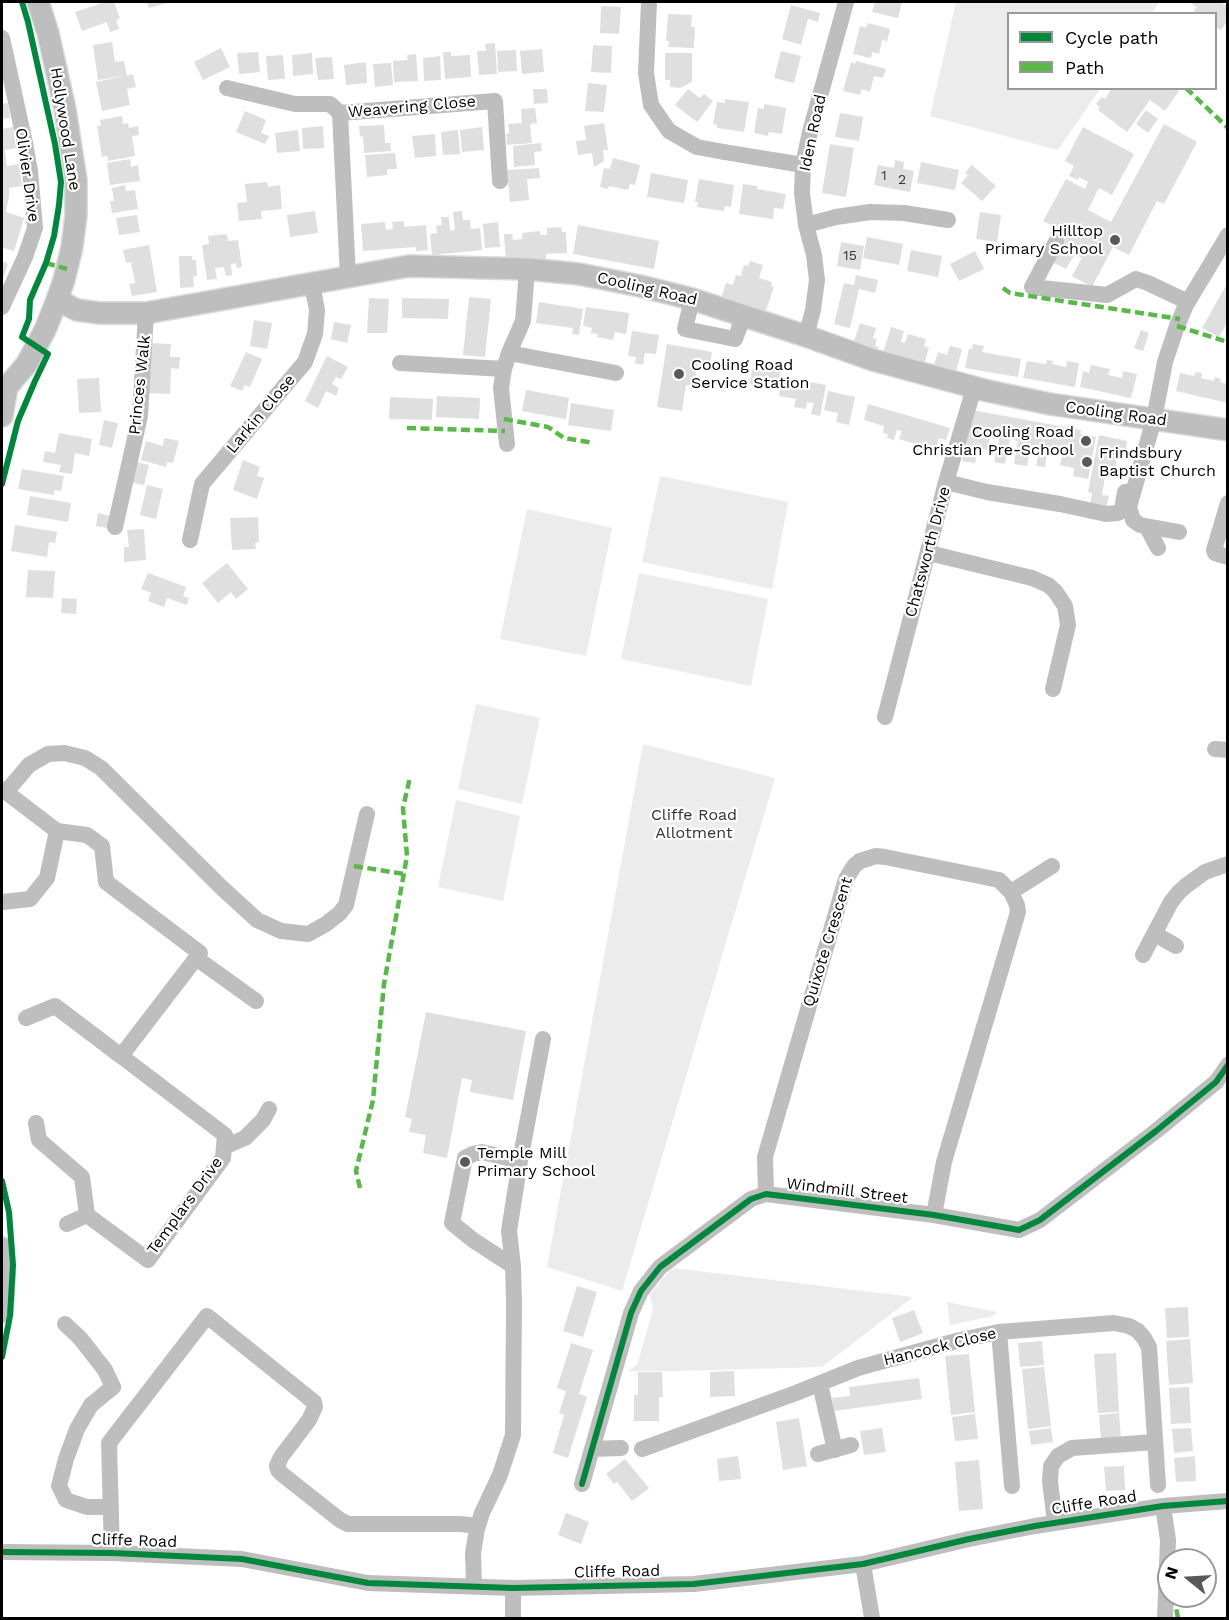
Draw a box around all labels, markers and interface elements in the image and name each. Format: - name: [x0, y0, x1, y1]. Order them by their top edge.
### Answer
- legend: [1007, 12, 1217, 90]
- text: Cycle path: [1065, 27, 1159, 48]
- text: Path: [1065, 57, 1105, 78]
- street label: Hollywood Lane: [46, 66, 84, 192]
- street label: Weavering Close: [347, 92, 477, 122]
- street label: Iden Road: [795, 93, 831, 173]
- street label: Olivier Drive: [11, 127, 43, 223]
- house number: 1: [881, 168, 887, 184]
- house number: 2: [898, 172, 906, 188]
- place label: Hilltop Primary School: [985, 221, 1103, 259]
- marker: Hilltop Primary School: [1108, 233, 1122, 247]
- house number: 15: [843, 248, 857, 264]
- street label: Cooling Road: [595, 268, 699, 310]
- street label: Princes Walk: [125, 334, 155, 436]
- place label: Cooling Road Service Station: [691, 355, 809, 393]
- marker: Cooling Road Service Station: [672, 367, 686, 381]
- street label: Larkin Close: [222, 371, 300, 457]
- street label: Cooling Road: [1064, 397, 1168, 431]
- place label: Cooling Road Christian Pre-School: [912, 422, 1074, 460]
- marker: Cooling Road Christian Pre-School: [1079, 434, 1093, 448]
- place label: Frindsbury Baptist Church: [1099, 443, 1216, 481]
- marker: Frindsbury Baptist Church: [1080, 455, 1094, 469]
- street label: Chatsworth Drive: [901, 484, 955, 620]
- park label: Cliffe Road Allotment: [651, 805, 737, 843]
- street label: Quixote Crescent: [799, 875, 857, 1009]
- place label: Temple Mill Primary School: [477, 1143, 595, 1181]
- street label: Templars Drive: [143, 1153, 227, 1259]
- marker: Temple Mill Primary School: [458, 1155, 472, 1169]
- street label: Windmill Street: [785, 1174, 909, 1208]
- street label: Hancock Close: [882, 1324, 998, 1370]
- street label: Cliffe Road: [1050, 1487, 1138, 1519]
- street label: Cliffe Road: [91, 1530, 177, 1552]
- north arrow: [1157, 1548, 1217, 1608]
- street label: Cliffe Road: [574, 1562, 660, 1582]
- text: N: [1160, 1564, 1182, 1581]

